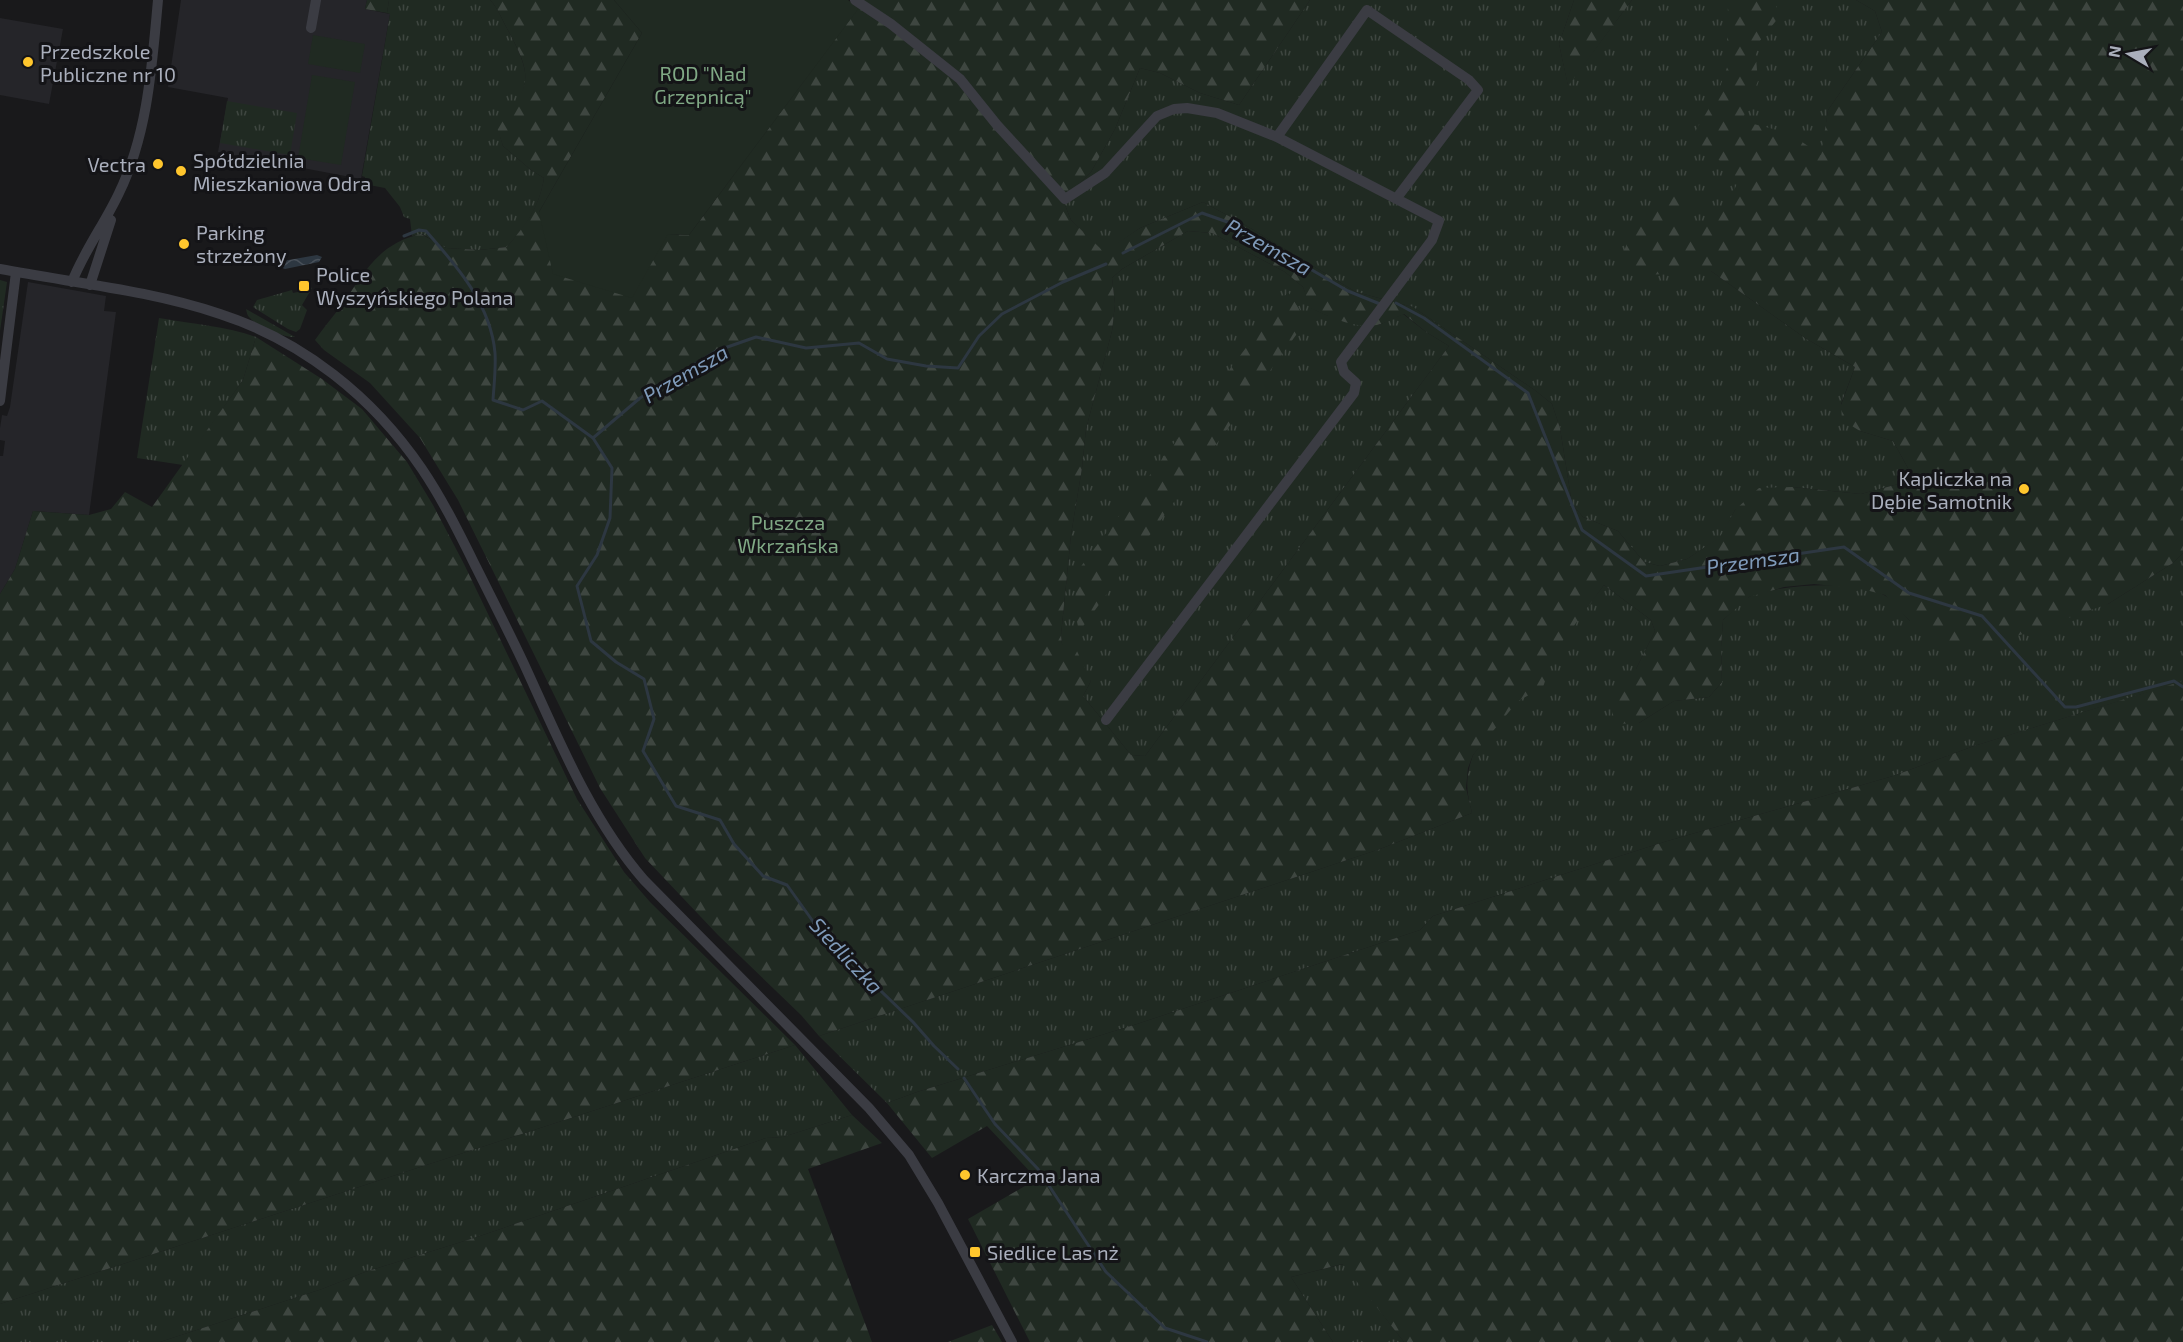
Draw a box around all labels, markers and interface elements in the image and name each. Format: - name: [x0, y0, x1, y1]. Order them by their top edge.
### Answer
- north arrow: [2099, 24, 2159, 84]
- place label: Przedszkole Publiczne nr 10: [40, 39, 176, 86]
- text: N: [2103, 44, 2124, 59]
- marker: Przedszkole Publiczne nr 10: [21, 55, 35, 69]
- park label: ROD "Nad Grzepnicą": [654, 61, 752, 108]
- place label: Spółdzielnia Mieszkaniowa Odra: [193, 148, 371, 195]
- place label: Vectra: [87, 152, 146, 176]
- marker: Vectra: [151, 157, 165, 171]
- marker: Spółdzielnia Mieszkaniowa Odra: [174, 164, 188, 178]
- water label: Przemsza: [1222, 212, 1316, 280]
- place label: Parking strzeżony: [196, 220, 287, 267]
- marker: Parking strzeżony: [177, 237, 191, 251]
- place label: Police Wyszyńskiego Polana: [316, 262, 514, 309]
- marker: Police Wyszyńskiego Polana: [297, 279, 311, 293]
- water label: Przemsza: [638, 339, 732, 407]
- place label: Kapliczka na Dębie Samotnik: [1871, 466, 2012, 513]
- marker: Kapliczka na Dębie Samotnik: [2017, 482, 2031, 496]
- park label: Puszcza Wkrzańska: [737, 510, 839, 557]
- water label: Przemsza: [1705, 541, 1801, 579]
- water label: Siedliczka: [805, 912, 889, 998]
- place label: Karczma Jana: [977, 1163, 1100, 1187]
- marker: Karczma Jana: [958, 1168, 972, 1182]
- place label: Siedlice Las nż: [987, 1240, 1119, 1264]
- marker: Siedlice Las nż: [968, 1245, 982, 1259]

